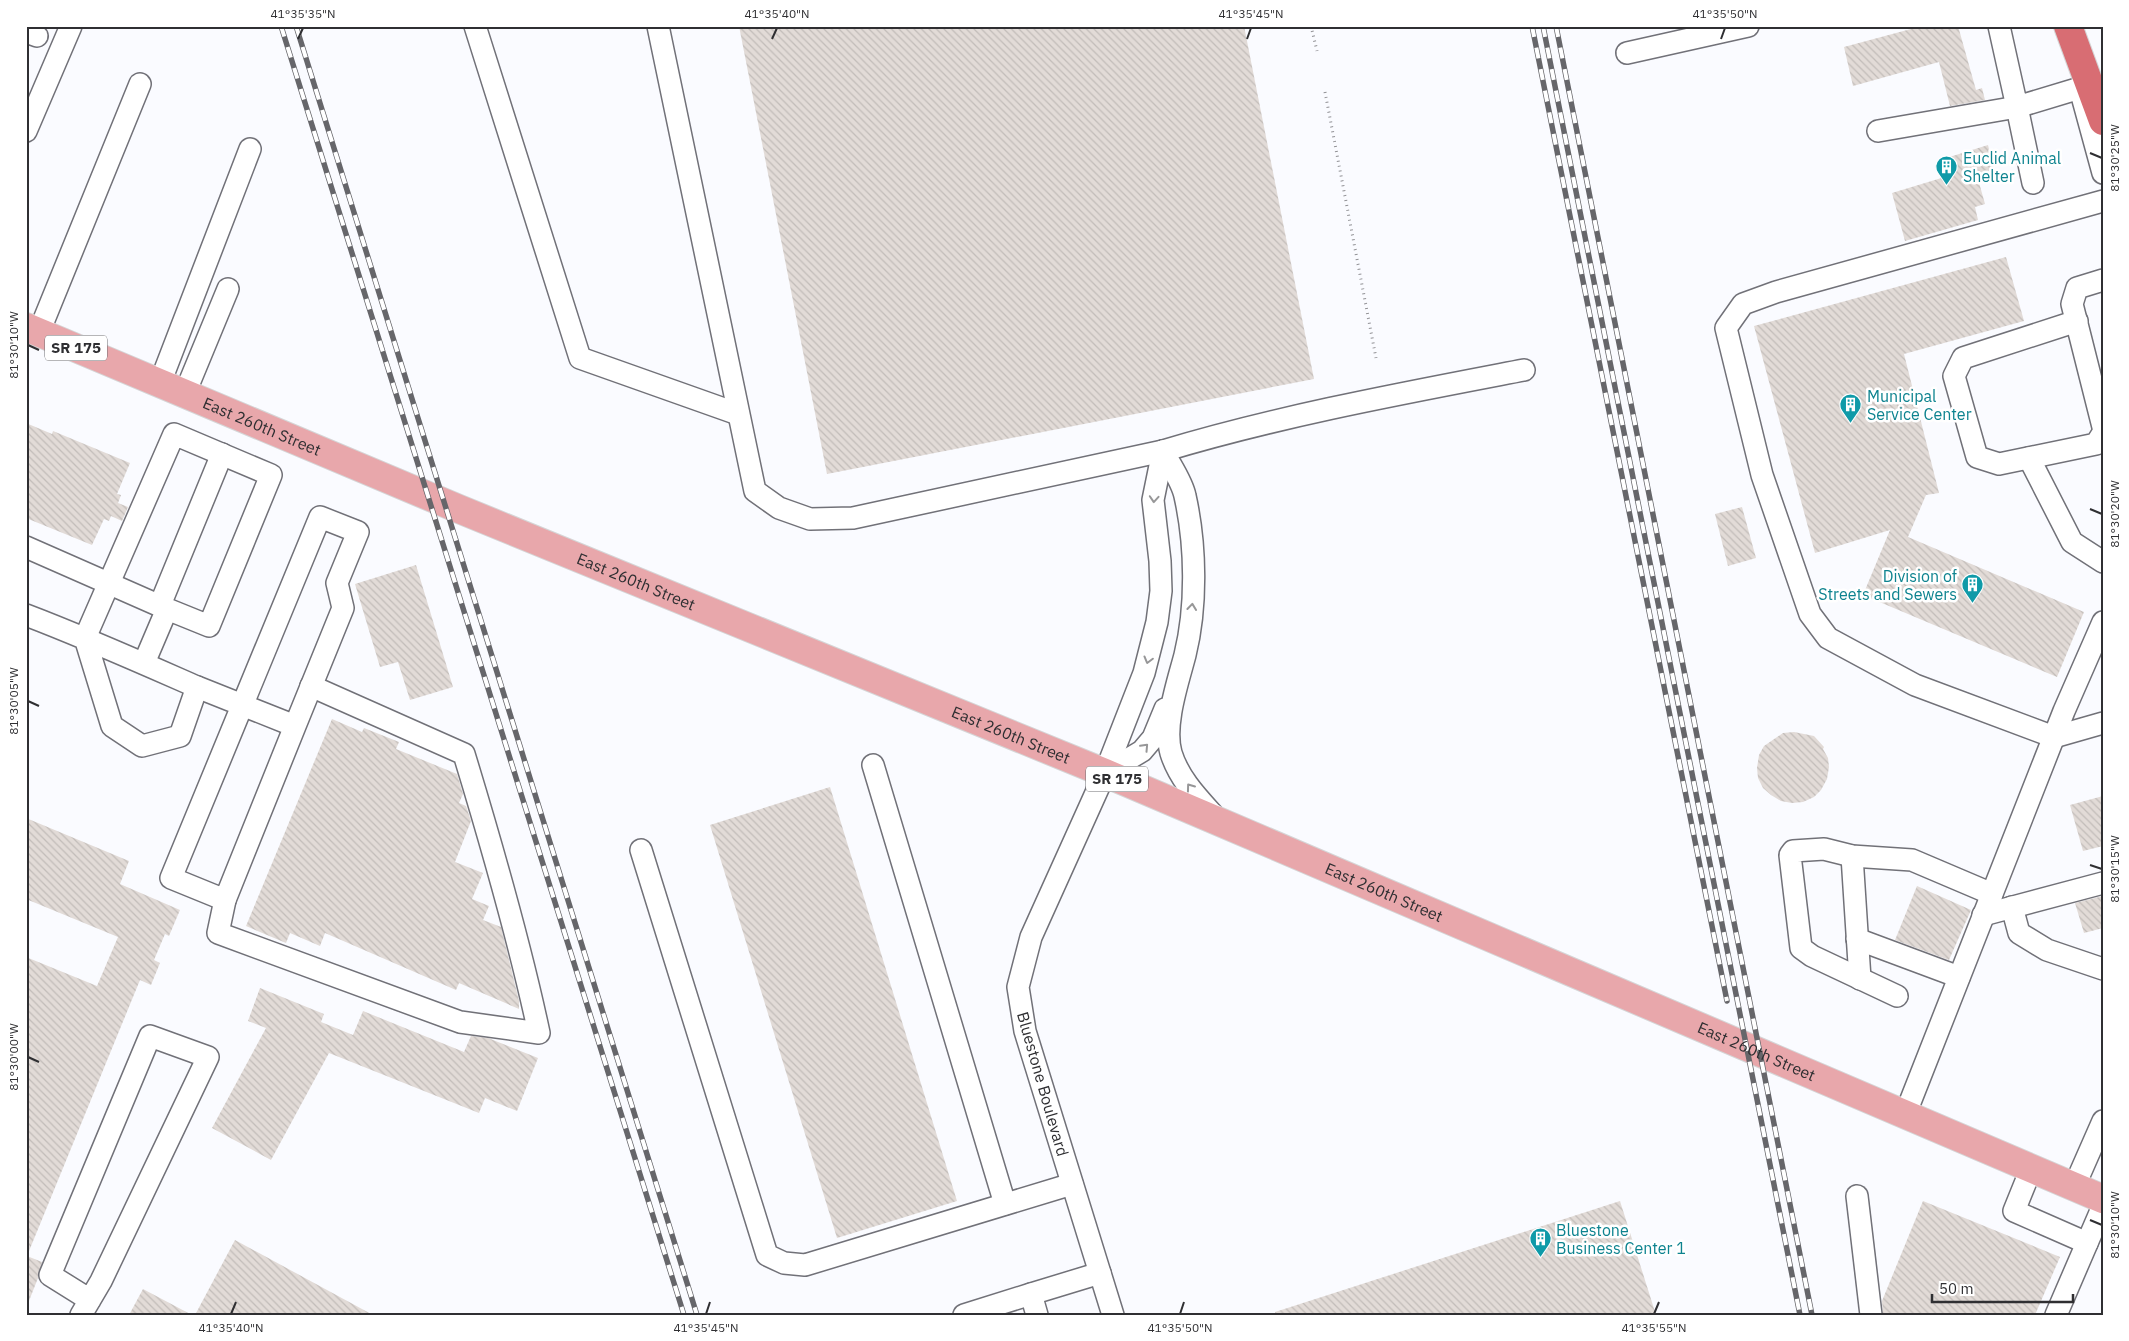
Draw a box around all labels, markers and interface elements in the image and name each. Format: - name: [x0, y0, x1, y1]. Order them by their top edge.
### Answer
- text: 41°35'35"N: [270, 6, 336, 21]
- text: 41°35'40"N: [744, 6, 810, 21]
- text: 41°35'45"N: [1218, 6, 1284, 21]
- text: 41°35'50"N: [1692, 6, 1758, 21]
- text: 81°30'25"W: [2107, 124, 2122, 192]
- place label: Euclid Animal Shelter: [1963, 148, 2061, 186]
- building icon: Euclid Animal Shelter: [1935, 155, 1959, 186]
- text: 81°30'10"W: [6, 311, 21, 379]
- road number: SR 175: [45, 336, 107, 360]
- place label: Municipal Service Center: [1867, 386, 1972, 424]
- street label: East 260th Street: [200, 393, 324, 460]
- building icon: Municipal Service Center: [1839, 393, 1863, 424]
- text: 81°30'20"W: [2107, 480, 2122, 548]
- one-way arrow: [1149, 495, 1160, 503]
- street label: East 260th Street: [574, 548, 698, 615]
- place label: Division of Streets and Sewers: [1818, 566, 1957, 604]
- building icon: Division of Streets and Sewers: [1961, 573, 1985, 604]
- one-way arrow: [1186, 603, 1197, 611]
- one-way arrow: [1143, 655, 1154, 664]
- text: 81°30'05"W: [6, 667, 21, 735]
- street label: East 260th Street: [949, 701, 1073, 768]
- one-way arrow: [1139, 743, 1148, 752]
- road number: SR 175: [1086, 766, 1148, 792]
- one-way arrow: [1187, 783, 1196, 793]
- text: 81°30'15"W: [2107, 835, 2122, 903]
- street label: East 260th Street: [1322, 858, 1446, 926]
- street label: Bluestone Boulevard: [1013, 1009, 1073, 1159]
- street label: East 260th Street: [1695, 1017, 1819, 1085]
- text: 81°30'00"W: [6, 1023, 21, 1091]
- text: 81°30'10"W: [2107, 1191, 2122, 1259]
- place label: Bluestone Business Center 1: [1556, 1220, 1686, 1258]
- building icon: Bluestone Business Center 1: [1528, 1227, 1552, 1258]
- scale bar: [1932, 1271, 2073, 1303]
- text: 50 m: [1939, 1279, 1974, 1298]
- text: 41°35'40"N: [198, 1320, 264, 1335]
- text: 41°35'45"N: [673, 1320, 739, 1335]
- text: 41°35'50"N: [1147, 1320, 1213, 1335]
- text: 41°35'55"N: [1621, 1320, 1687, 1335]

